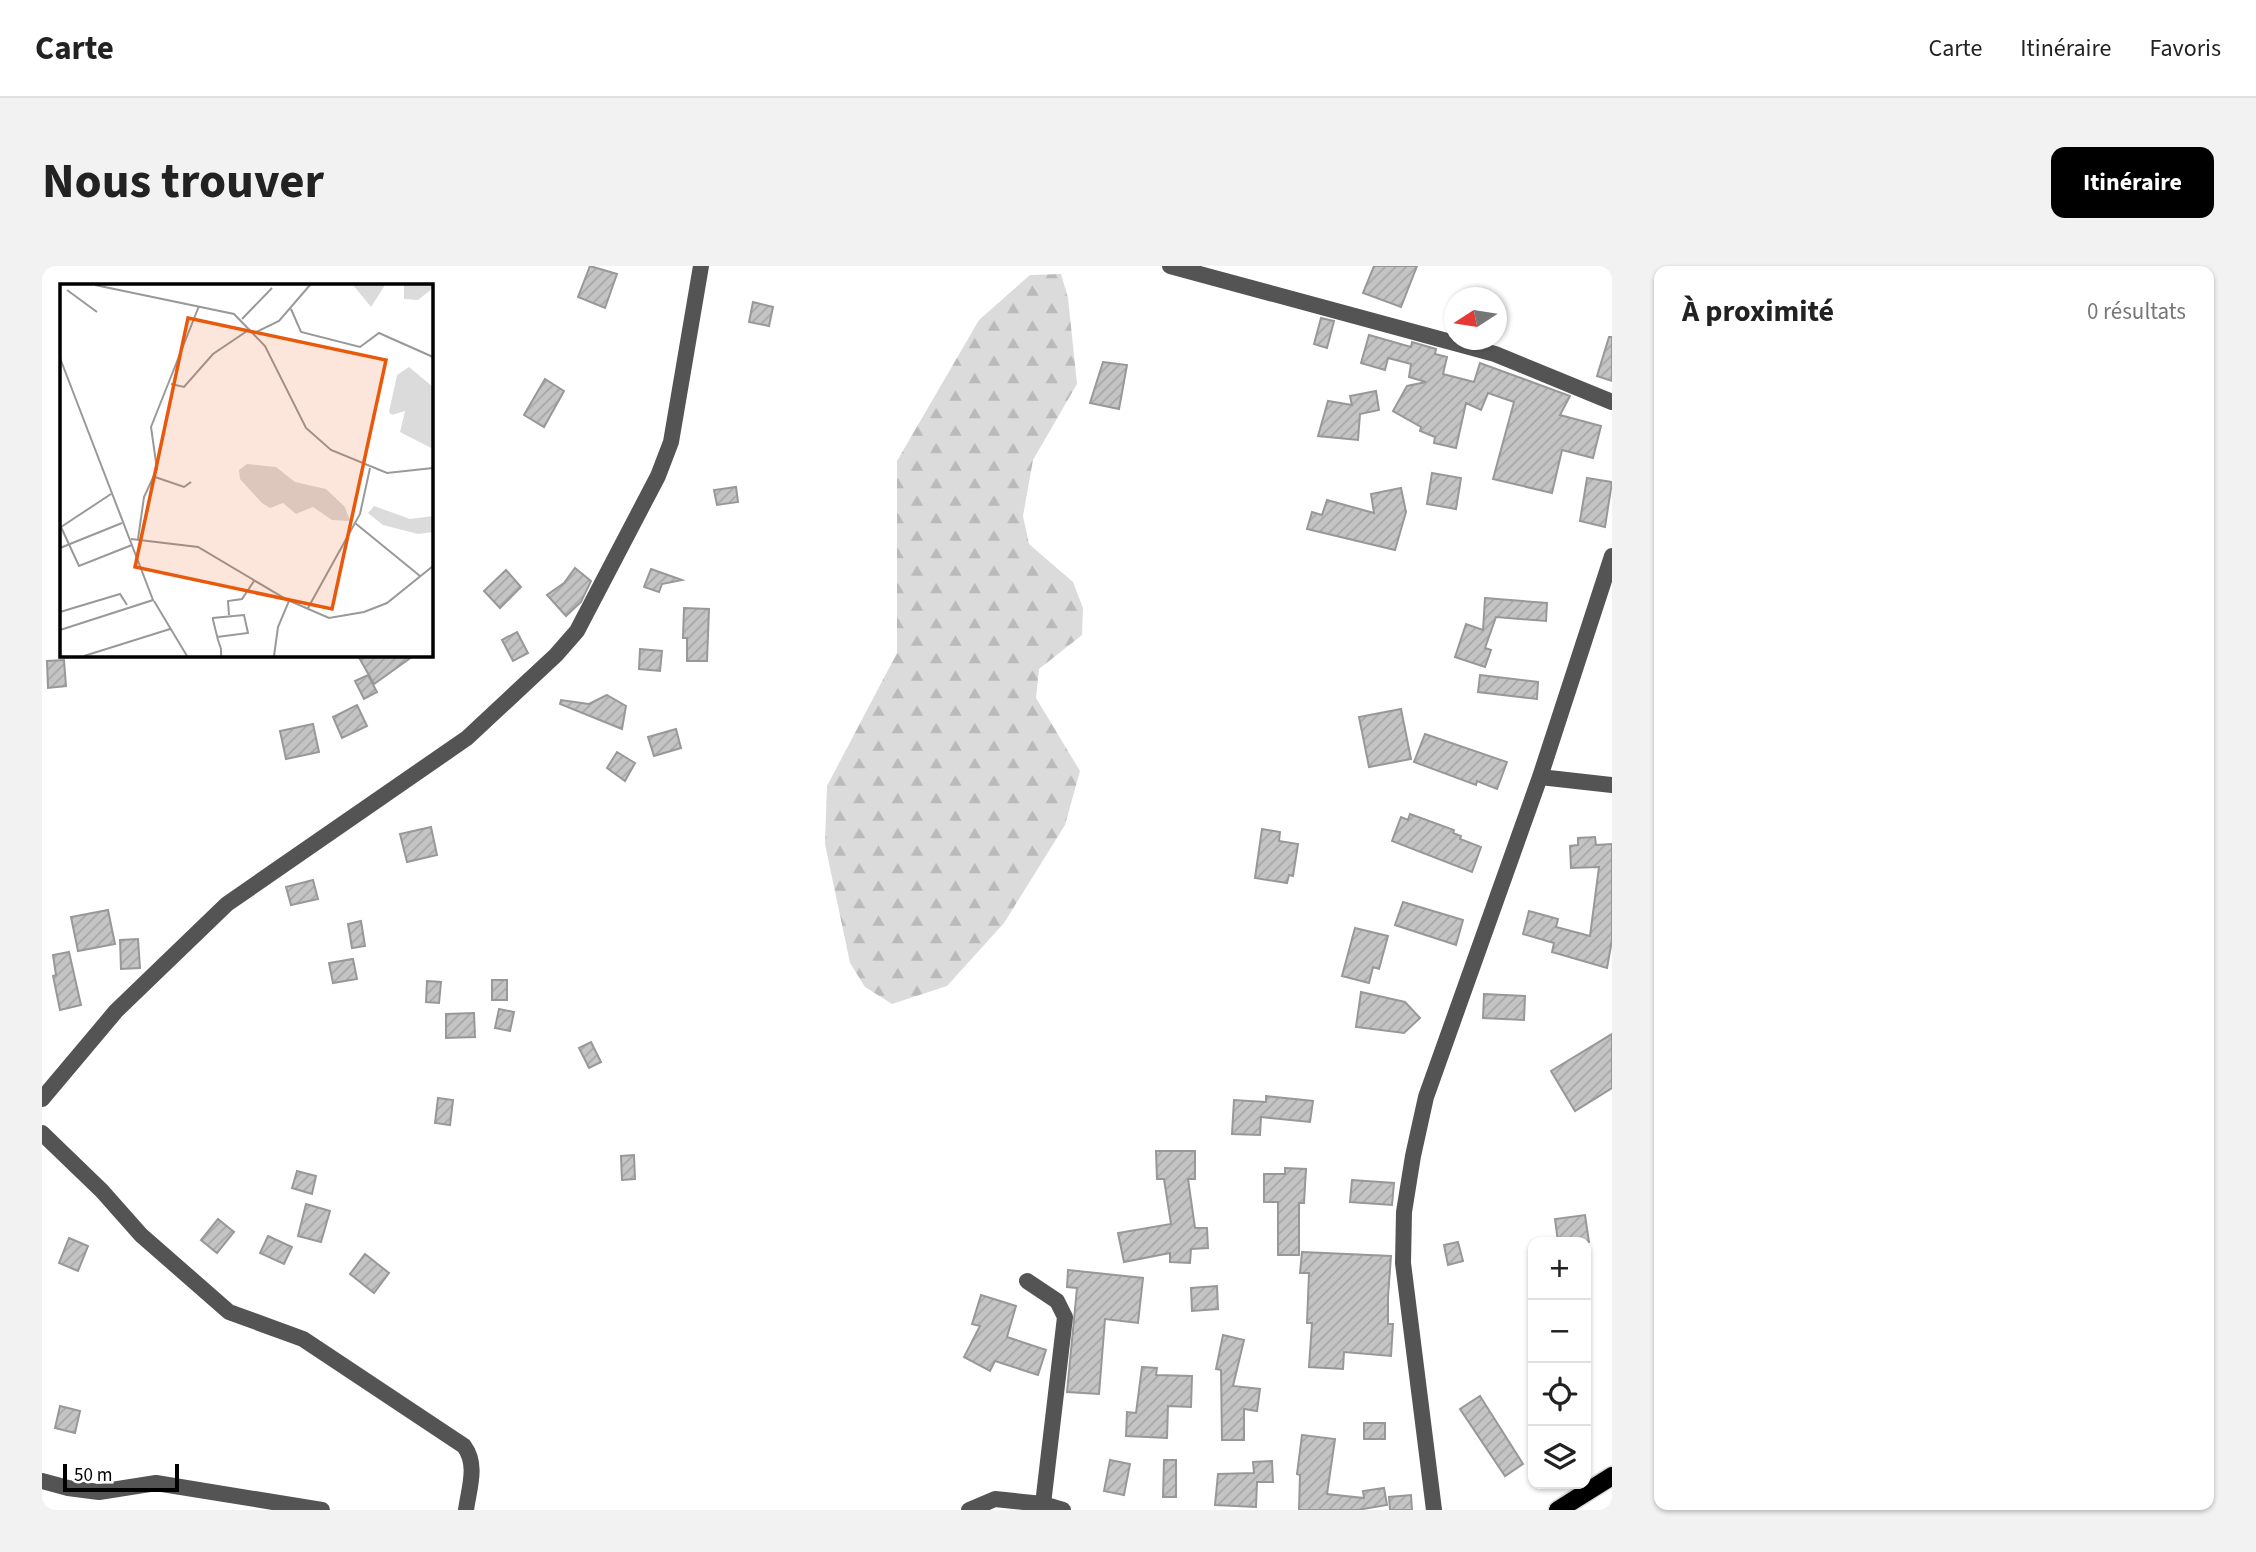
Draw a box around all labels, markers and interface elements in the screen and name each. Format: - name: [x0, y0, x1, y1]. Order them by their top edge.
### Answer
- text: Carte: [35, 25, 114, 72]
- text: Carte: [1928, 31, 1982, 66]
- text: Itinéraire: [2020, 31, 2111, 66]
- text: Favoris: [2149, 31, 2221, 66]
- text: Nous trouver: [42, 147, 324, 217]
- button: Itinéraire: [2051, 147, 2214, 218]
- inset map: [60, 284, 432, 656]
- north arrow: [1444, 287, 1507, 350]
- text: À proximité: [1682, 290, 1834, 333]
- text: 0 résultats: [2087, 295, 2186, 328]
- map controls: [1528, 1237, 1591, 1489]
- button: +: [1528, 1237, 1591, 1300]
- button: −: [1528, 1300, 1591, 1363]
- button: locate: [1528, 1363, 1591, 1426]
- button: layers: [1528, 1426, 1591, 1489]
- scale bar: [63, 1461, 178, 1493]
- text: 50 m: [74, 1462, 112, 1489]

